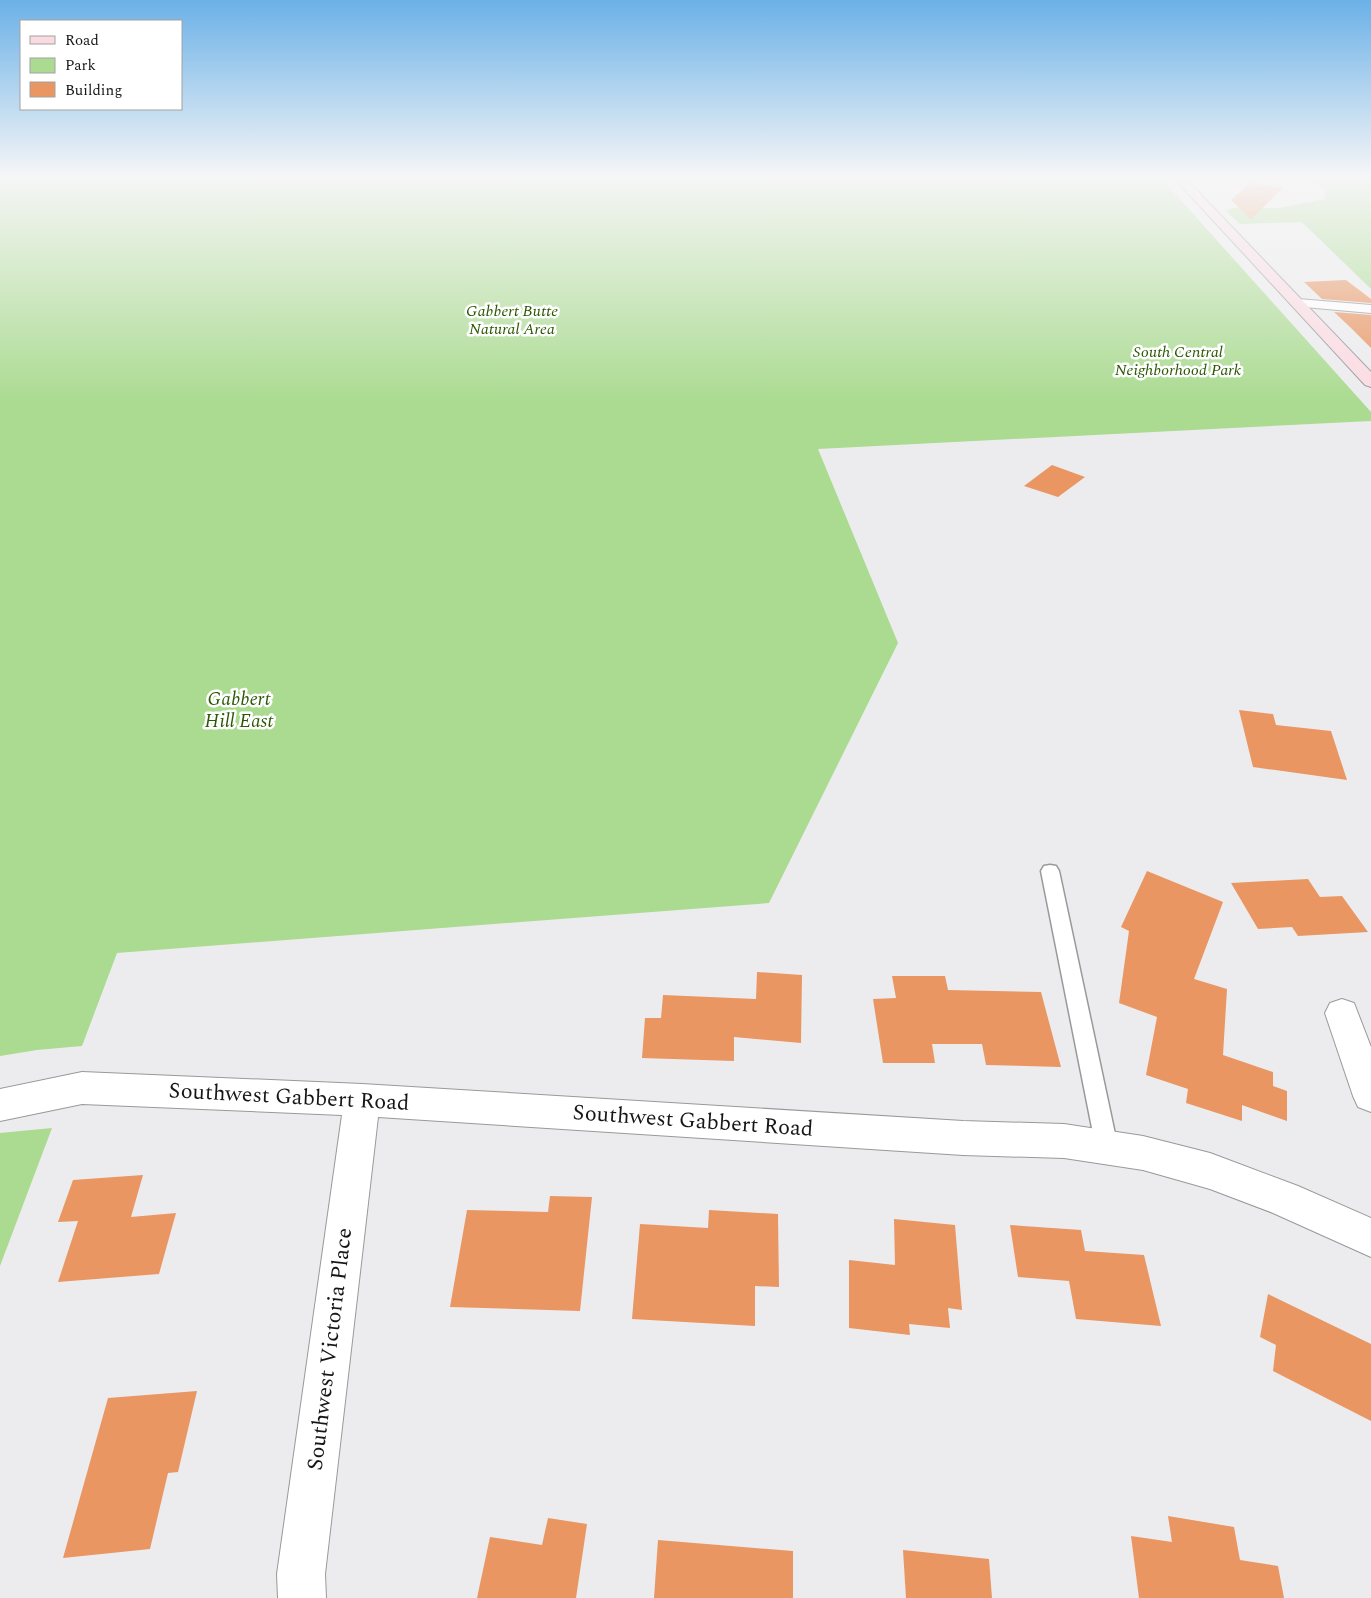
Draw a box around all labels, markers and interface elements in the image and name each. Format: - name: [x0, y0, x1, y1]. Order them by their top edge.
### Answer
- legend: [20, 20, 182, 110]
- text: Road: [65, 29, 99, 52]
- text: Park: [65, 54, 96, 77]
- text: Building: [65, 79, 122, 102]
- park label: Gabbert Butte Natural Area: [466, 299, 558, 341]
- park label: South Central Neighborhood Park: [1115, 340, 1242, 382]
- park label: Gabbert Hill East: [205, 685, 274, 736]
- street label: Southwest Gabbert Road: [168, 1074, 410, 1120]
- street label: Southwest Gabbert Road: [572, 1096, 814, 1146]
- street label: Southwest Victoria Place: [299, 1226, 361, 1472]

